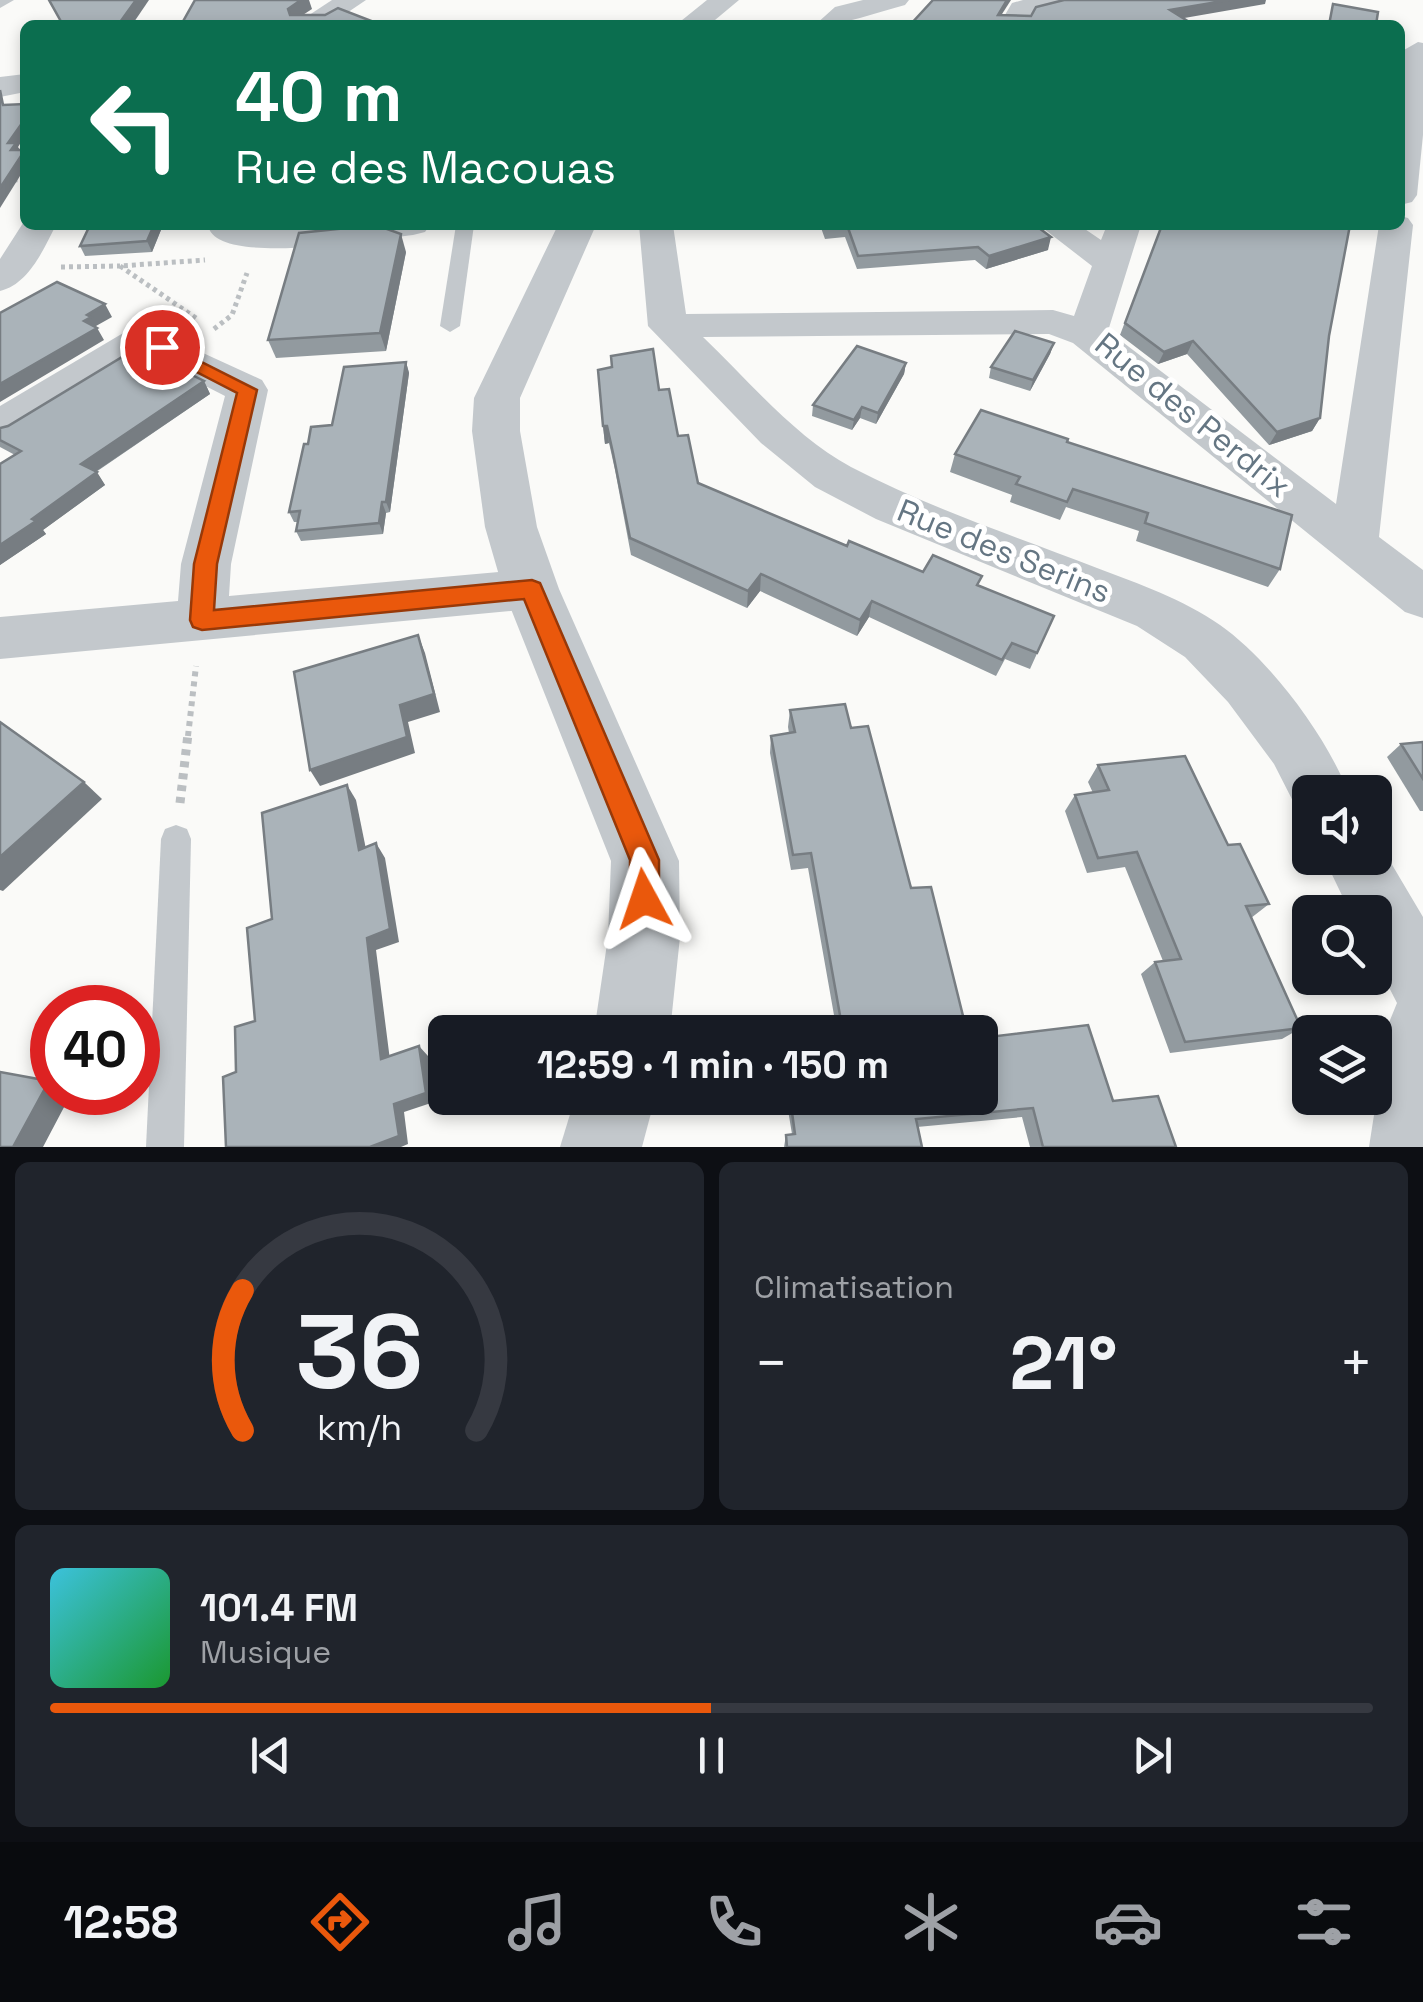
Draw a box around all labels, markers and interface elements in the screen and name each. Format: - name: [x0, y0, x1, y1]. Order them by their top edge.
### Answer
- text: 40 m: [235, 52, 402, 141]
- icon: left: [70, 60, 200, 190]
- text: Rue des Macouas: [235, 139, 616, 196]
- pin: [120, 305, 205, 390]
- icon: arrive: [135, 320, 190, 375]
- street label: Rue des Perdrix: [1087, 324, 1299, 506]
- street label: Rue des Serins: [891, 490, 1117, 612]
- map controls: [1292, 775, 1392, 1115]
- button: sound: [1292, 775, 1392, 875]
- position arrow: [592, 847, 696, 951]
- button: search: [1292, 895, 1392, 995]
- speed limit sign: 40: [30, 985, 160, 1115]
- button: layers: [1292, 1015, 1392, 1115]
- text: 12:59 · 1 min · 150 m: [537, 1041, 889, 1089]
- text: Climatisation: [754, 1267, 954, 1307]
- text: 36: [296, 1286, 423, 1418]
- text: 21°: [1009, 1315, 1118, 1411]
- text: −: [754, 1328, 788, 1398]
- text: +: [1339, 1328, 1373, 1398]
- text: km/h: [317, 1405, 402, 1450]
- text: 101.4 FM: [200, 1584, 358, 1632]
- text: Musique: [200, 1632, 331, 1672]
- icon: previous: [243, 1728, 298, 1783]
- icon: pause: [684, 1728, 739, 1783]
- icon: next: [1125, 1728, 1180, 1783]
- icon: directions: [305, 1887, 375, 1957]
- icon: music: [502, 1887, 572, 1957]
- icon: phone: [699, 1887, 769, 1957]
- icon: climate: [896, 1887, 966, 1957]
- icon: car: [1093, 1887, 1163, 1957]
- icon: filters: [1289, 1887, 1359, 1957]
- text: 12:58: [63, 1894, 178, 1951]

